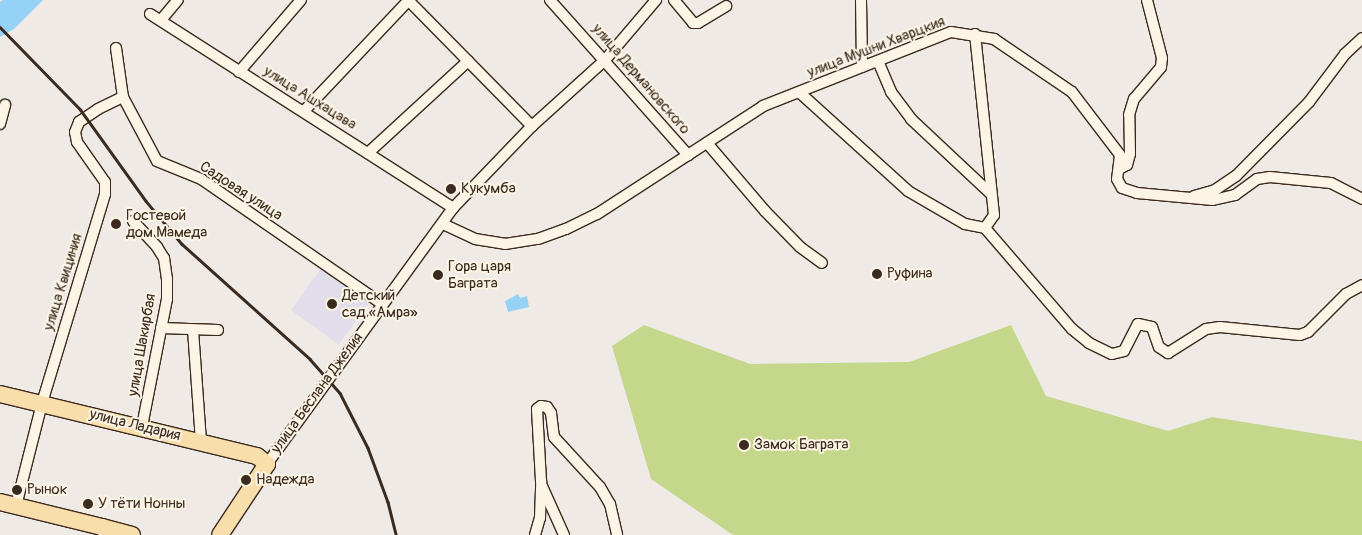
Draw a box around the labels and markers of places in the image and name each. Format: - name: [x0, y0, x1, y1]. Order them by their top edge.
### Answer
- place label: Кукумба: [461, 180, 516, 198]
- marker: Кукумба: [445, 183, 457, 195]
- place label: Гостевой дом Мамеда: [126, 206, 207, 241]
- marker: Гостевой дом Мамеда: [110, 218, 122, 230]
- place label: Гора царя Баграта: [448, 257, 511, 292]
- place label: Руфина: [887, 265, 933, 283]
- marker: Руфина: [871, 268, 883, 280]
- marker: Гора царя Баграта: [432, 269, 444, 281]
- place label: Детский сад «Амра»: [342, 286, 418, 321]
- marker: Детский сад «Амра»: [326, 298, 338, 310]
- place label: Замок Баграта: [754, 436, 849, 454]
- marker: Замок Баграта: [738, 439, 750, 451]
- place label: Надежда: [256, 471, 314, 489]
- marker: Надежда: [240, 474, 252, 486]
- place label: Рынок: [27, 481, 67, 499]
- marker: Рынок: [11, 484, 23, 496]
- place label: У тёти Нонны: [98, 495, 185, 513]
- marker: У тёти Нонны: [82, 498, 94, 510]

